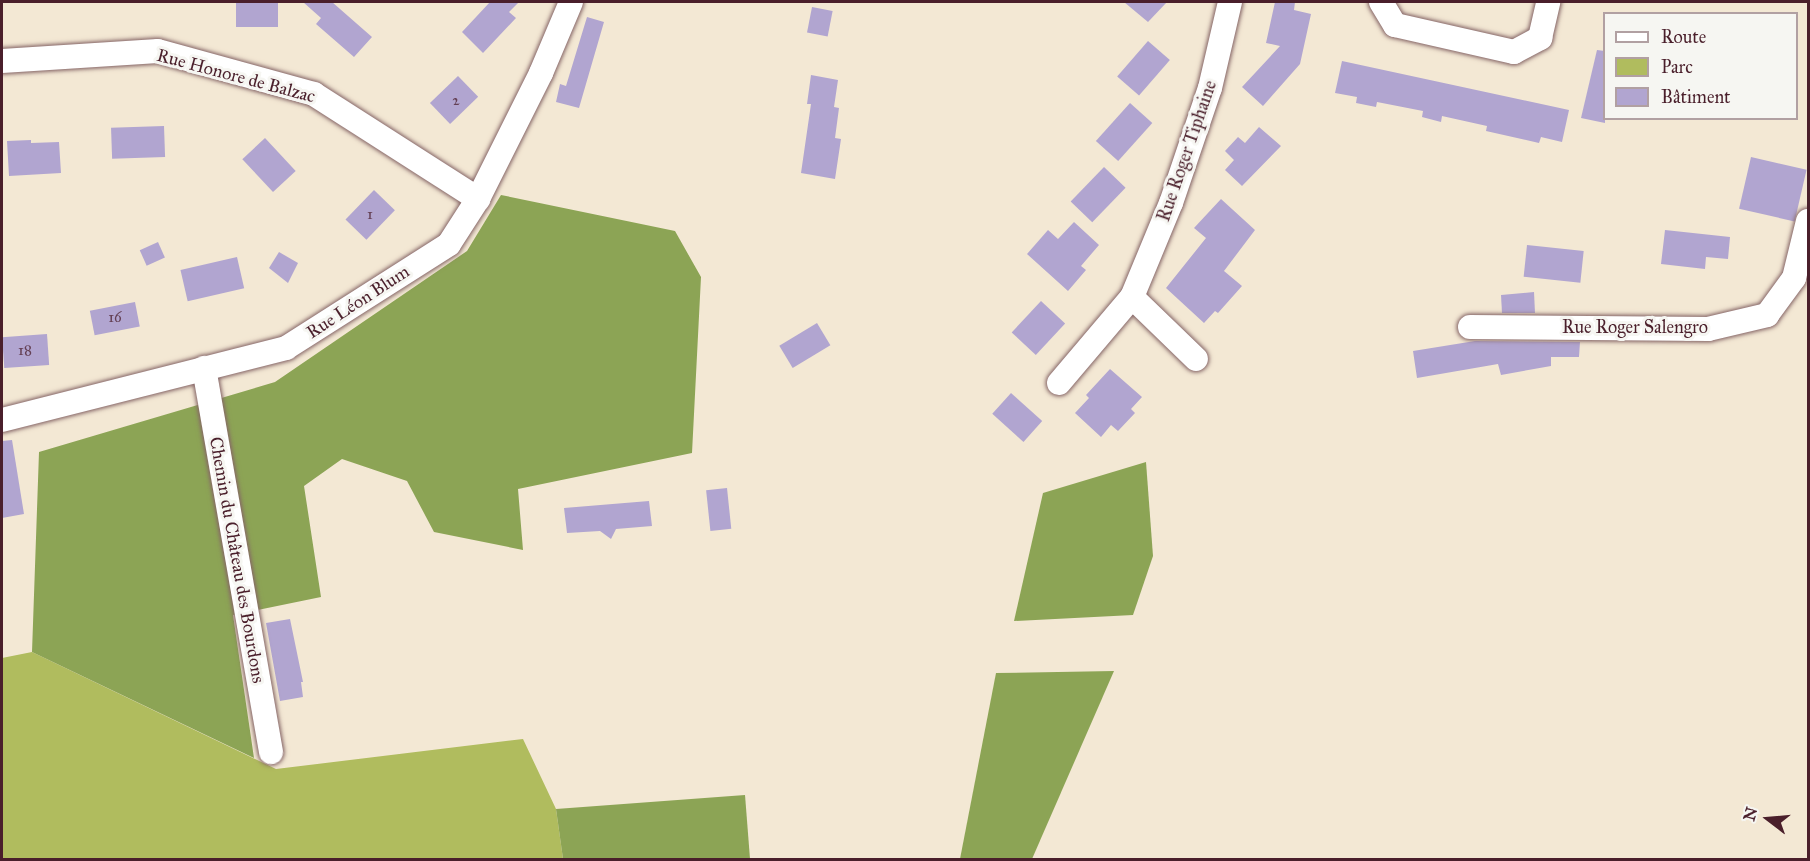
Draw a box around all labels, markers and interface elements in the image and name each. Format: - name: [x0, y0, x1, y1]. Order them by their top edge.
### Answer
- legend: [1603, 12, 1798, 120]
- text: Route: [1661, 26, 1706, 48]
- street label: Rue Honore de Balzac: [154, 44, 318, 108]
- text: Parc: [1661, 56, 1693, 78]
- street label: Rue Roger Tiphaine: [1153, 78, 1221, 224]
- text: Bâtiment: [1661, 86, 1730, 108]
- house number: 2: [452, 92, 460, 110]
- house number: 1: [367, 206, 373, 224]
- street label: Rue Léon Blum: [302, 261, 414, 343]
- house number: 16: [108, 309, 122, 327]
- street label: Rue Roger Salengro: [1562, 316, 1708, 338]
- house number: 18: [18, 342, 32, 360]
- street label: Chemin du Château des Bourdons: [205, 435, 269, 685]
- north arrow: [1738, 789, 1798, 849]
- text: N: [1739, 805, 1761, 823]

